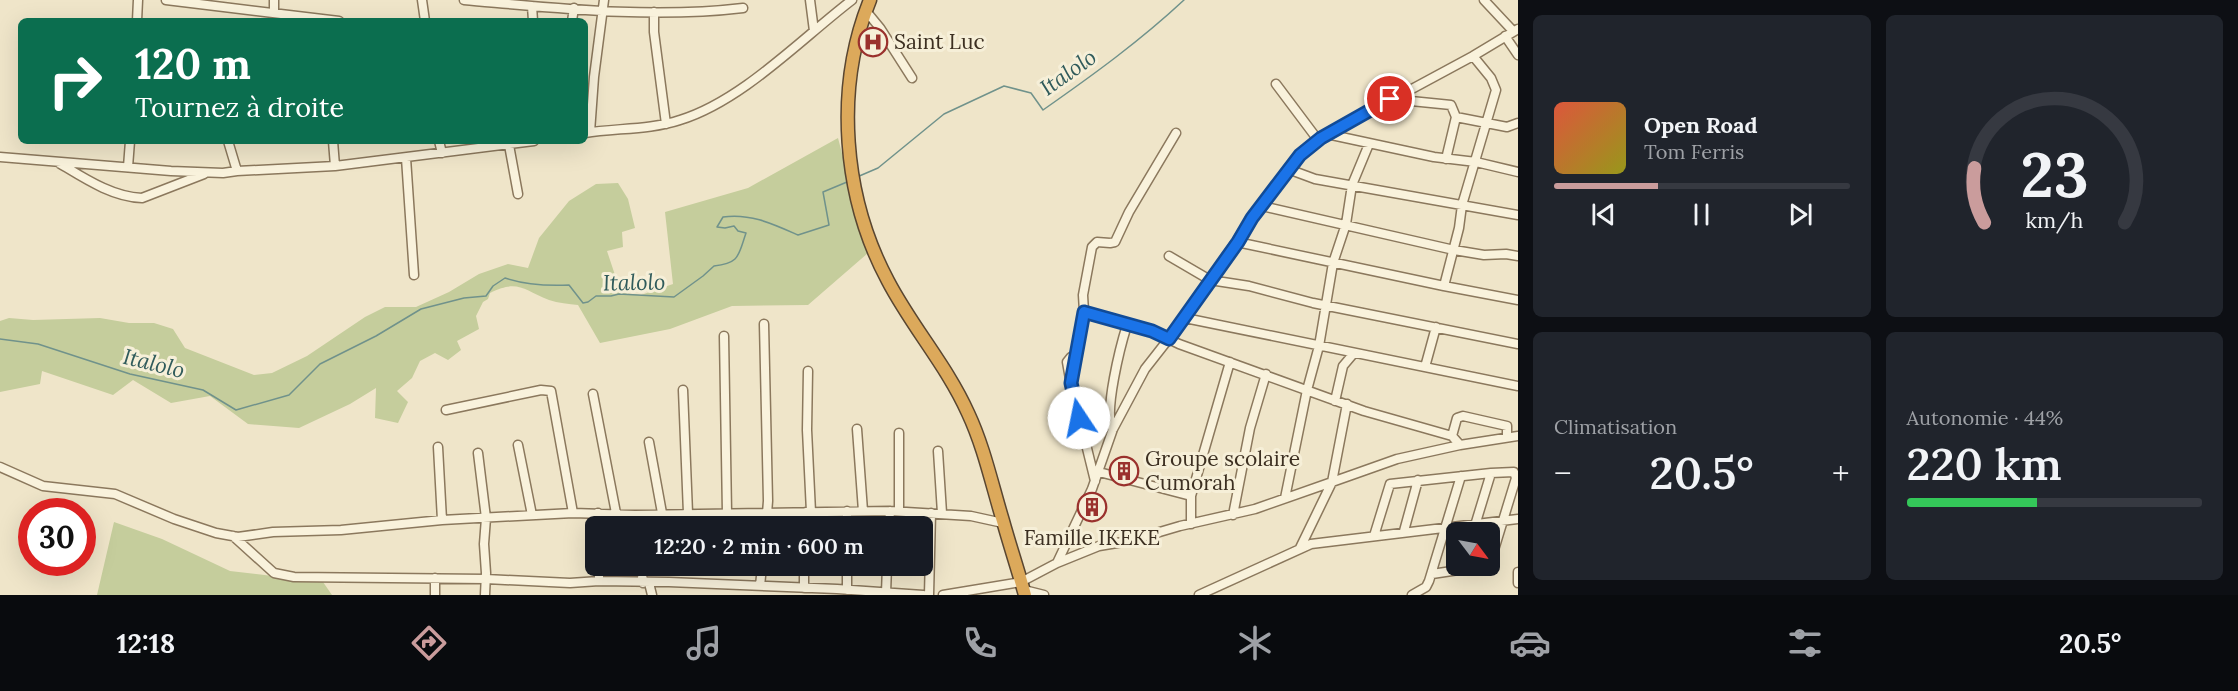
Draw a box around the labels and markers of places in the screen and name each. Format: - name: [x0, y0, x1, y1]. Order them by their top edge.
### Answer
- hospital icon: Saint Luc: [857, 26, 889, 58]
- place label: Saint Luc: [894, 28, 985, 55]
- pin: [1364, 73, 1415, 124]
- place label: Groupe scolaire Cumorah: [1145, 445, 1300, 496]
- building icon: Groupe scolaire Cumorah: [1108, 455, 1140, 487]
- building icon: Famille IKEKE: [1076, 491, 1108, 523]
- place label: Famille IKEKE: [1024, 524, 1160, 551]

